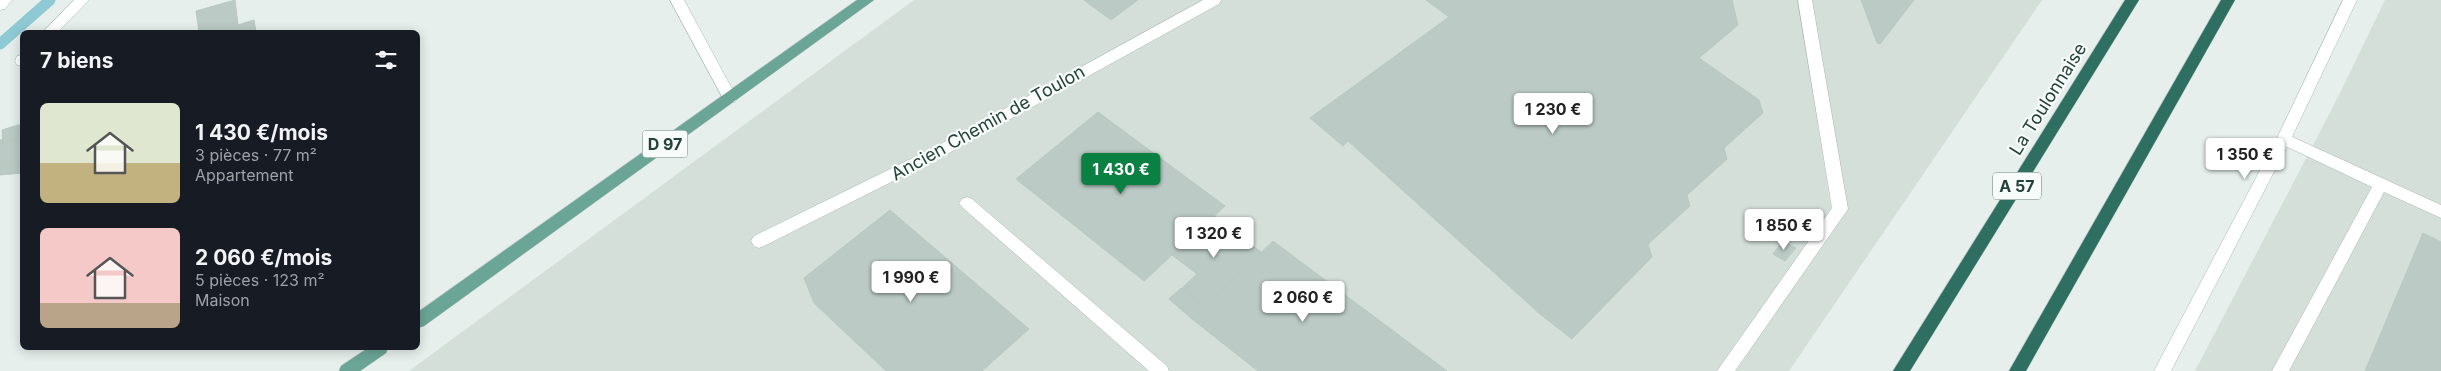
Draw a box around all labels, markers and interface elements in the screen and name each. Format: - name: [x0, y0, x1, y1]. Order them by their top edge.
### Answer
- street label: La Toulonnaise: [2005, 39, 2090, 159]
- icon: filters: [372, 46, 400, 74]
- text: 7 biens: [40, 48, 113, 73]
- street label: Ancien Chemin de Toulon: [887, 61, 1088, 185]
- pin: 1 230 €: [1507, 92, 1599, 135]
- text: 1 230 €: [1525, 99, 1581, 119]
- text: 1 430 €/mois: [195, 120, 328, 145]
- icon: home: [80, 123, 140, 183]
- road number: D 97: [642, 130, 688, 158]
- pin: 1 350 €: [2199, 138, 2291, 180]
- text: 1 350 €: [2217, 144, 2273, 164]
- text: 3 pièces · 77 m²: [195, 145, 317, 165]
- pin: 1 430 €: [1075, 152, 1167, 195]
- text: 1 430 €: [1092, 159, 1150, 179]
- text: Appartement: [195, 165, 293, 185]
- road number: A 57: [1993, 172, 2041, 200]
- pin: 1 850 €: [1738, 208, 1830, 251]
- text: 1 850 €: [1756, 215, 1812, 235]
- pin: 1 320 €: [1168, 216, 1260, 259]
- text: 1 320 €: [1186, 223, 1242, 243]
- text: 2 060 €/mois: [195, 245, 332, 270]
- icon: home: [80, 248, 140, 308]
- pin: 1 990 €: [865, 260, 957, 303]
- text: 1 990 €: [883, 267, 940, 287]
- text: 5 pièces · 123 m²: [195, 270, 324, 290]
- pin: 2 060 €: [1257, 280, 1349, 323]
- text: 2 060 €: [1273, 287, 1333, 307]
- text: Maison: [195, 290, 250, 310]

